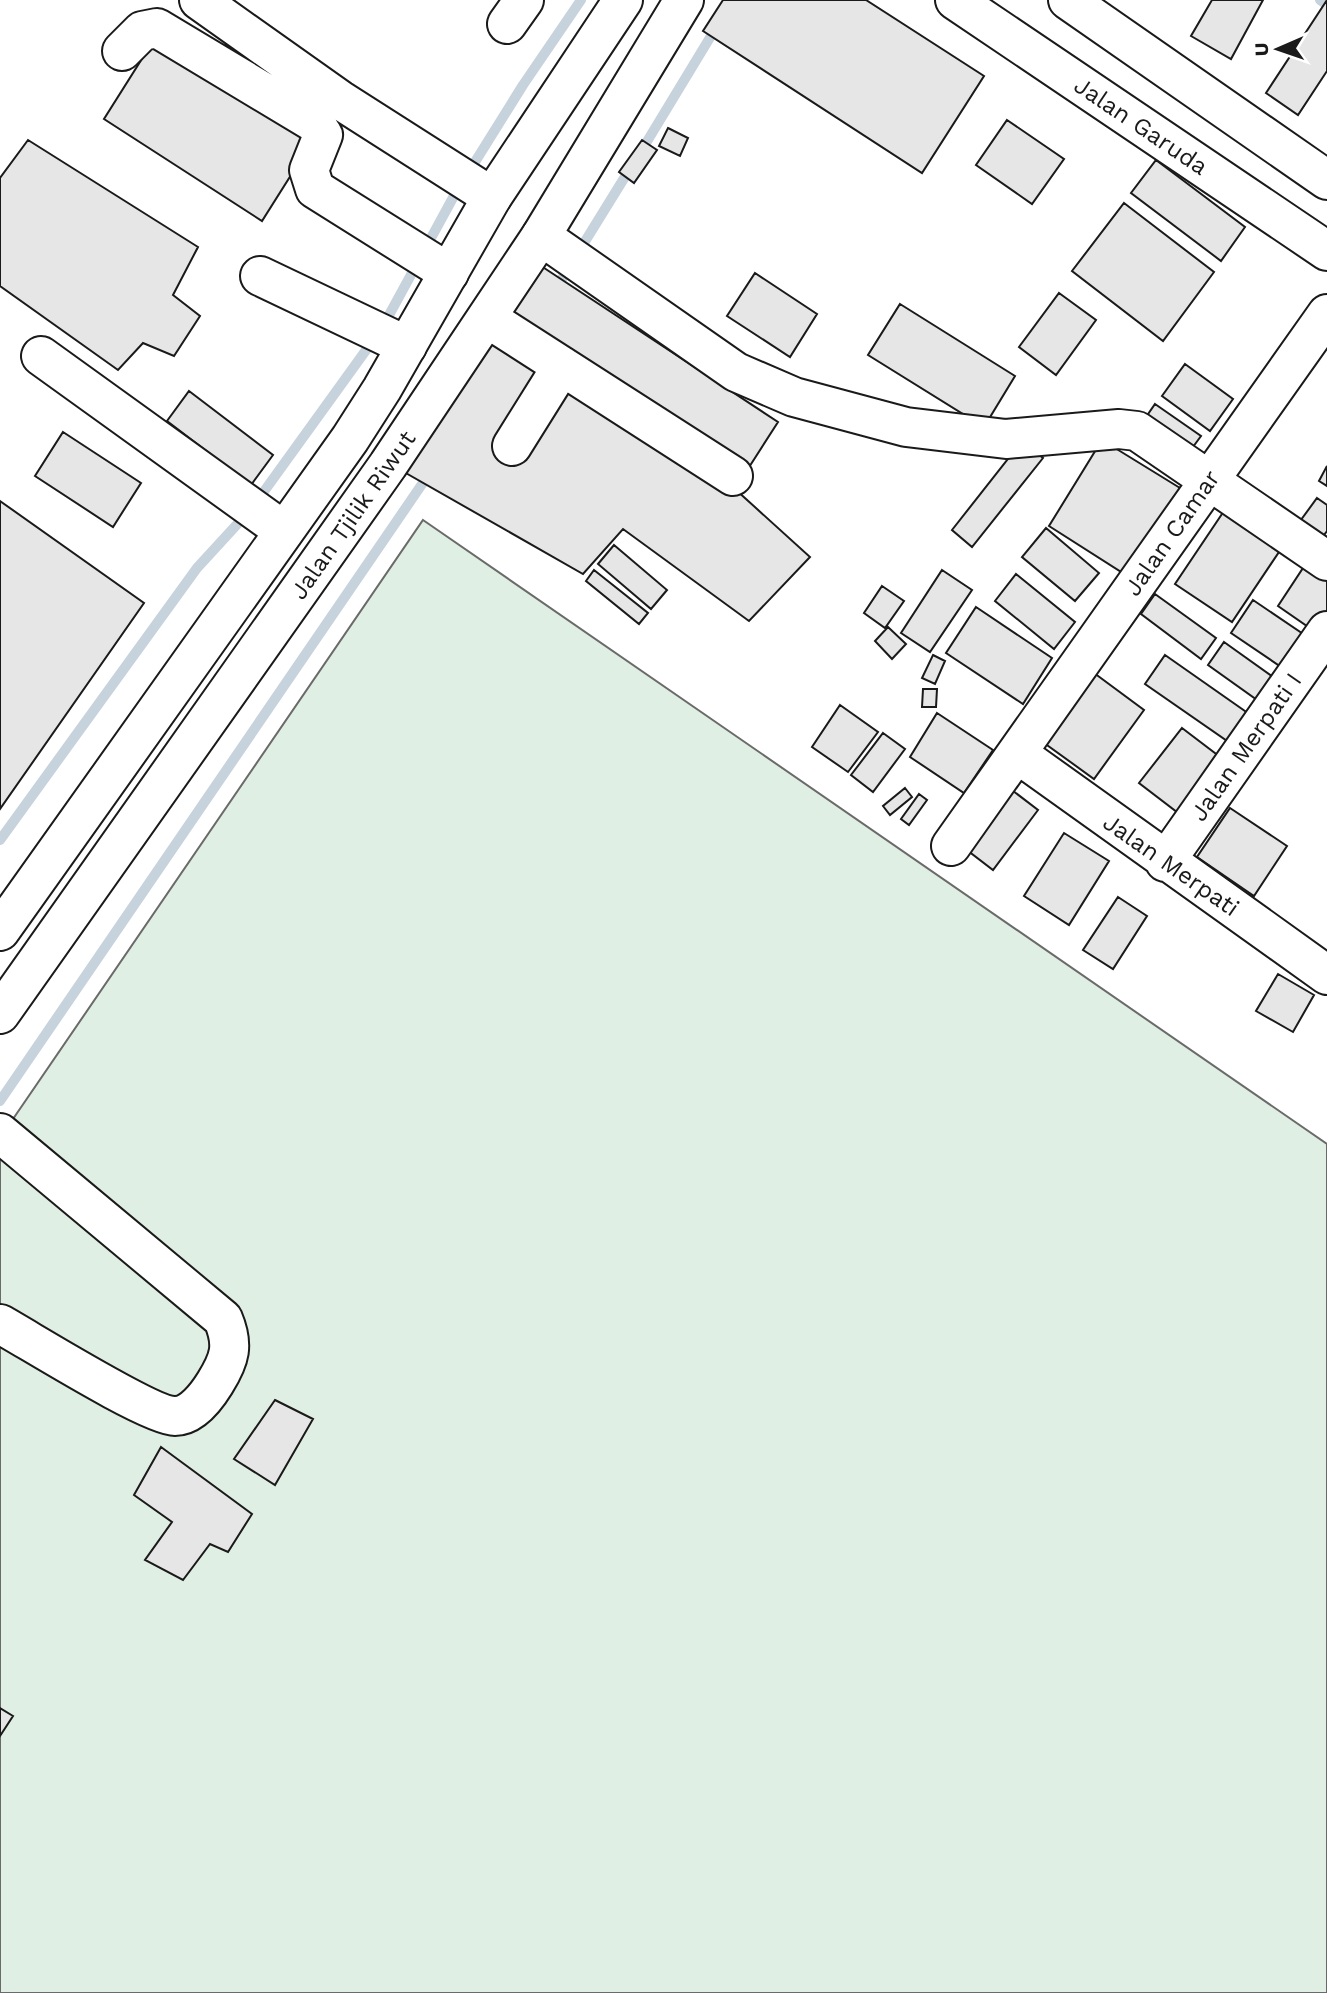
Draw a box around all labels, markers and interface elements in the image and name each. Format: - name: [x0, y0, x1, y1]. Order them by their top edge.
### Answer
- north arrow: [1243, 14, 1313, 84]
- text: U: [1250, 42, 1273, 57]
- street label: Jalan Garuda: [1069, 71, 1213, 181]
- street label: Jalan Tjilik Riwut: [284, 425, 422, 605]
- street label: Jalan Camar: [1118, 465, 1226, 601]
- street label: Jalan Merpati I: [1184, 667, 1308, 827]
- street label: Jalan Merpati: [1098, 808, 1244, 922]

